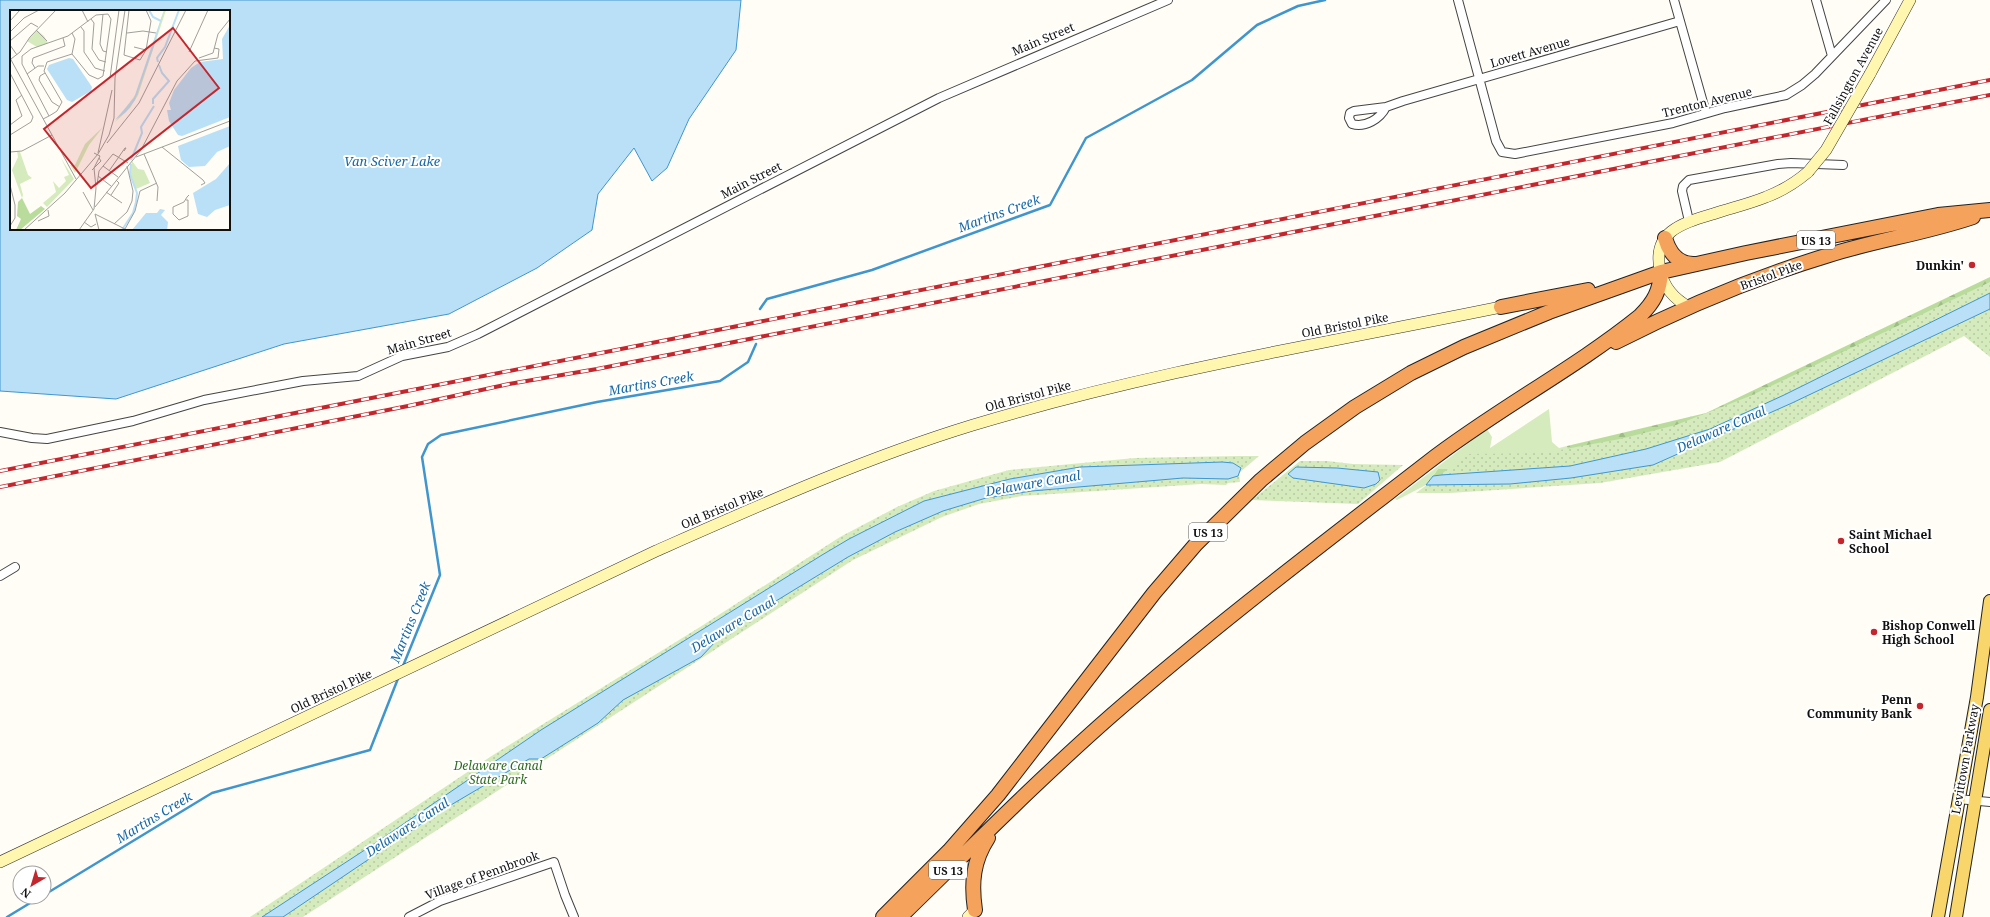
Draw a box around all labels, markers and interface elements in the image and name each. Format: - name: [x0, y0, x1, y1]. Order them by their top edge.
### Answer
- inset map: [10, 10, 230, 230]
- street label: Main Street: [1009, 18, 1077, 60]
- street label: Fallsington Avenue: [1819, 24, 1887, 128]
- street label: Lovett Avenue: [1488, 32, 1572, 72]
- street label: Trenton Avenue: [1660, 83, 1754, 121]
- water label: Van Sciver Lake: [344, 152, 441, 170]
- street label: Main Street: [718, 157, 784, 203]
- water label: Martins Creek: [955, 190, 1043, 236]
- road number: US 13: [1797, 231, 1835, 249]
- street label: Bristol Pike: [1738, 256, 1804, 294]
- place label: Dunkin': [1916, 257, 1964, 274]
- marker: Dunkin': [1967, 260, 1977, 270]
- street label: Old Bristol Pike: [1300, 308, 1390, 342]
- street label: Main Street: [385, 324, 453, 358]
- water label: Martins Creek: [606, 367, 695, 399]
- street label: Old Bristol Pike: [983, 376, 1073, 416]
- water label: Delaware Canal: [1673, 401, 1769, 457]
- water label: Delaware Canal: [983, 466, 1082, 500]
- street label: Old Bristol Pike: [678, 483, 766, 533]
- road number: US 13: [1189, 523, 1227, 541]
- place label: Saint Michael School: [1849, 526, 1932, 557]
- marker: Saint Michael School: [1836, 536, 1846, 546]
- water label: Martins Creek: [385, 578, 435, 666]
- water label: Delaware Canal: [686, 592, 779, 657]
- place label: Bishop Conwell High School: [1882, 617, 1976, 648]
- marker: Bishop Conwell High School: [1869, 627, 1879, 637]
- street label: Old Bristol Pike: [287, 665, 375, 717]
- place label: Penn Community Bank: [1807, 691, 1912, 722]
- marker: Penn Community Bank: [1915, 701, 1925, 711]
- street label: Levittown Parkway: [1947, 702, 1983, 815]
- park label: Delaware Canal State Park: [453, 757, 543, 788]
- water label: Martins Creek: [112, 787, 196, 847]
- water label: Delaware Canal: [361, 793, 452, 861]
- street label: Village of Pennbrook: [423, 846, 542, 903]
- road number: US 13: [929, 861, 967, 879]
- north arrow: [12, 865, 52, 905]
- text: N: [17, 884, 34, 902]

